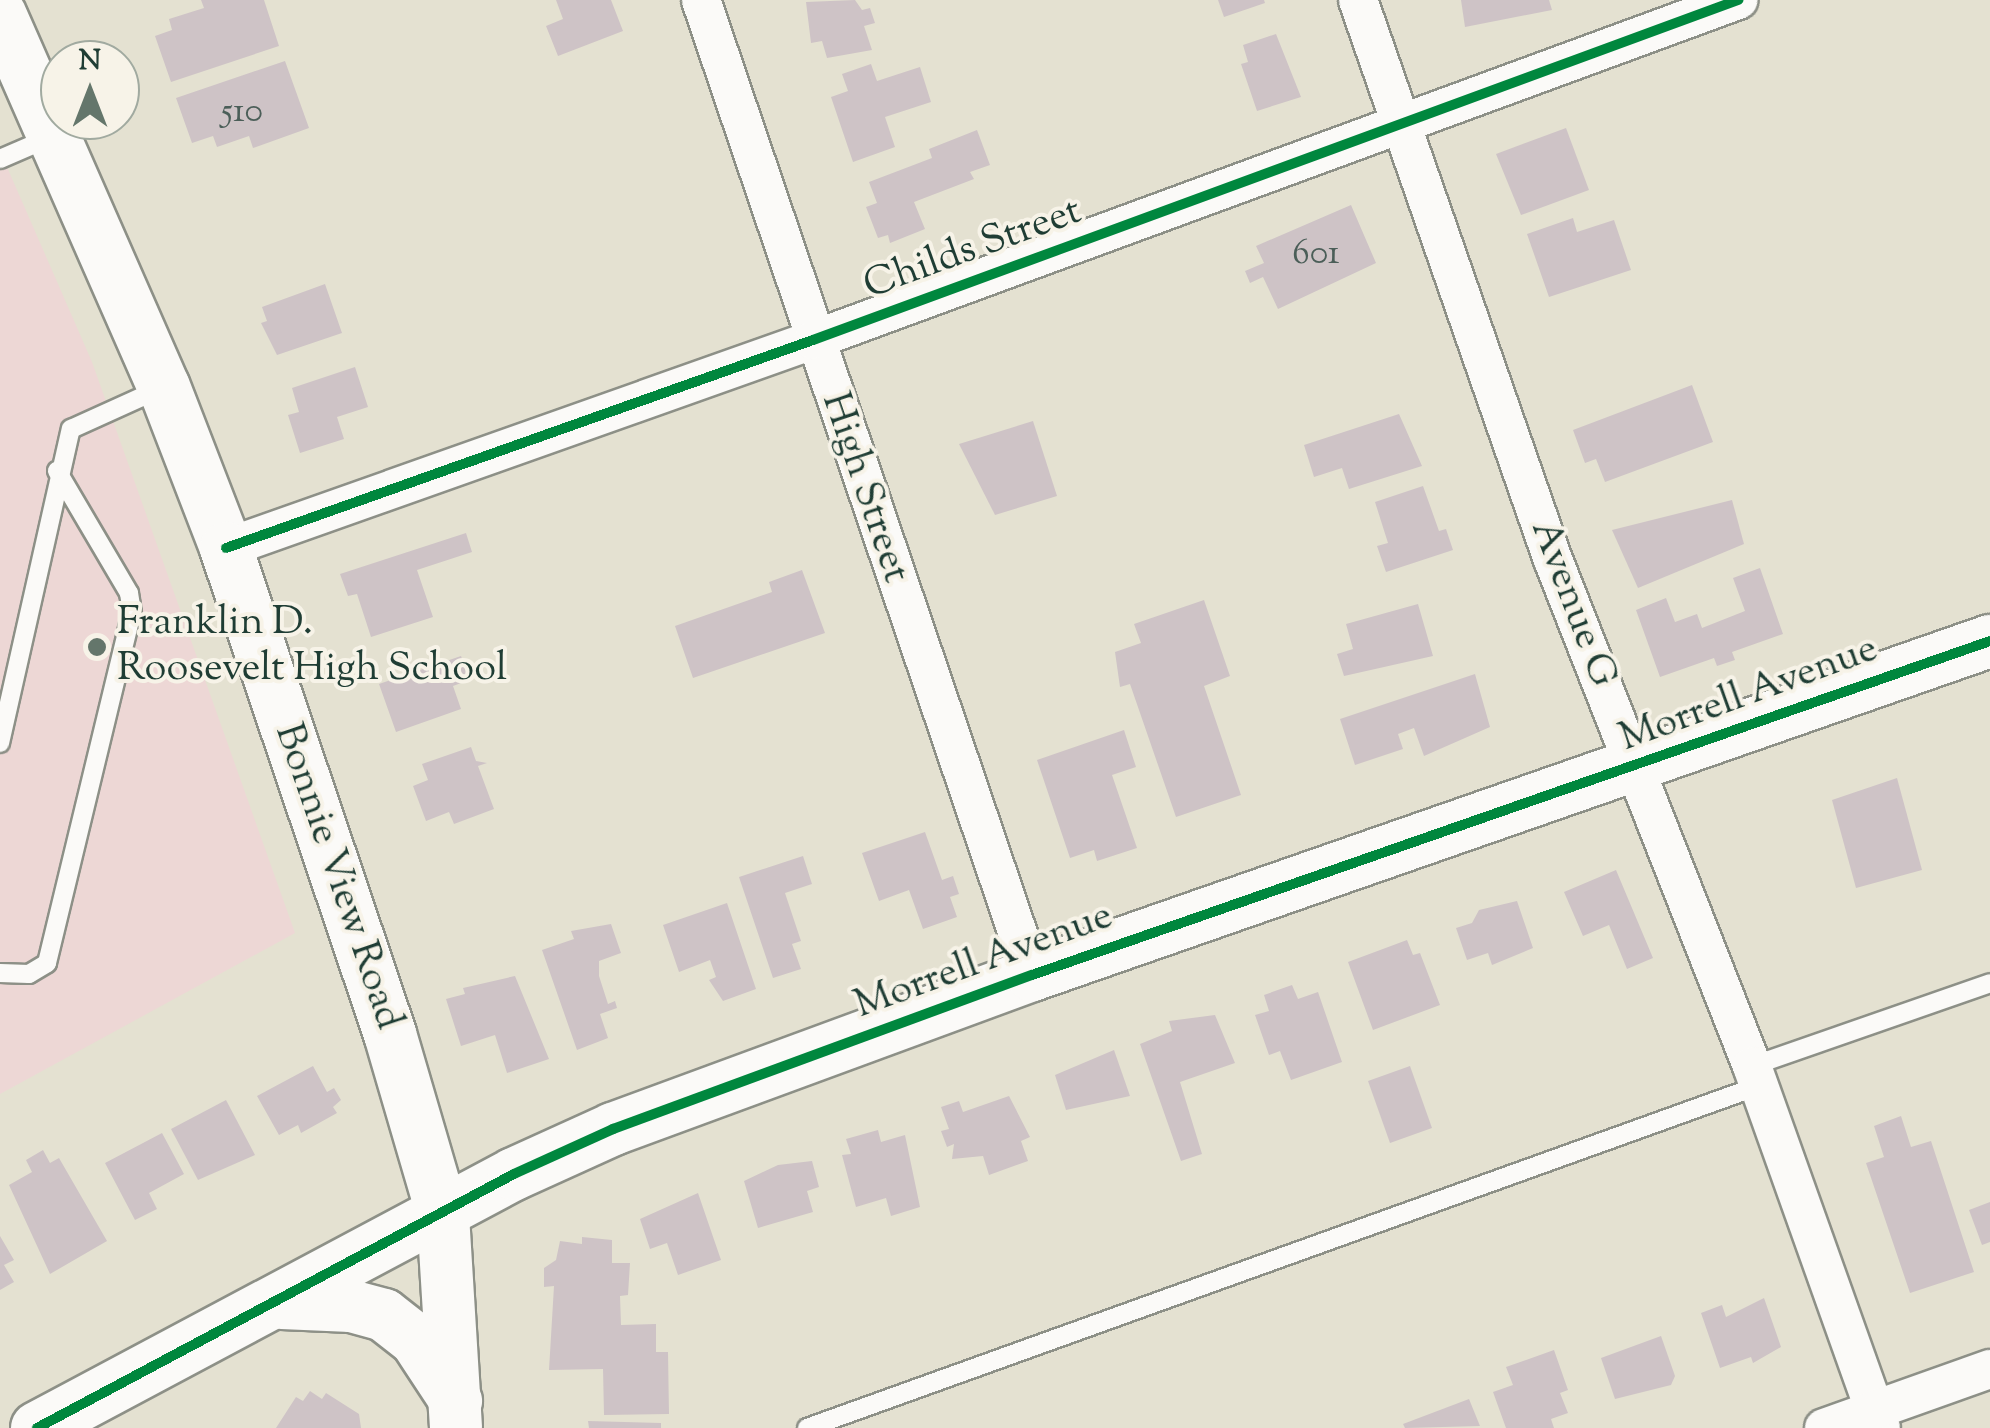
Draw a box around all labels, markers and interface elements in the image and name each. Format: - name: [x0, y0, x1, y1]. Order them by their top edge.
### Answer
- north arrow: [40, 40, 140, 140]
- text: N: [79, 42, 101, 82]
- house number: 510: [221, 92, 263, 134]
- street label: Childs Street: [858, 188, 1088, 312]
- house number: 601: [1292, 234, 1340, 276]
- street label: High Street: [809, 387, 919, 589]
- street label: Avenue G: [1518, 514, 1626, 694]
- place label: Franklin D. Roosevelt High School: [117, 600, 507, 694]
- street label: Morrell Avenue: [1613, 626, 1885, 764]
- marker: Franklin D. Roosevelt High School: [86, 636, 108, 658]
- street label: Bonnie View Road: [262, 718, 412, 1036]
- street label: Morrell Avenue: [848, 893, 1120, 1031]

